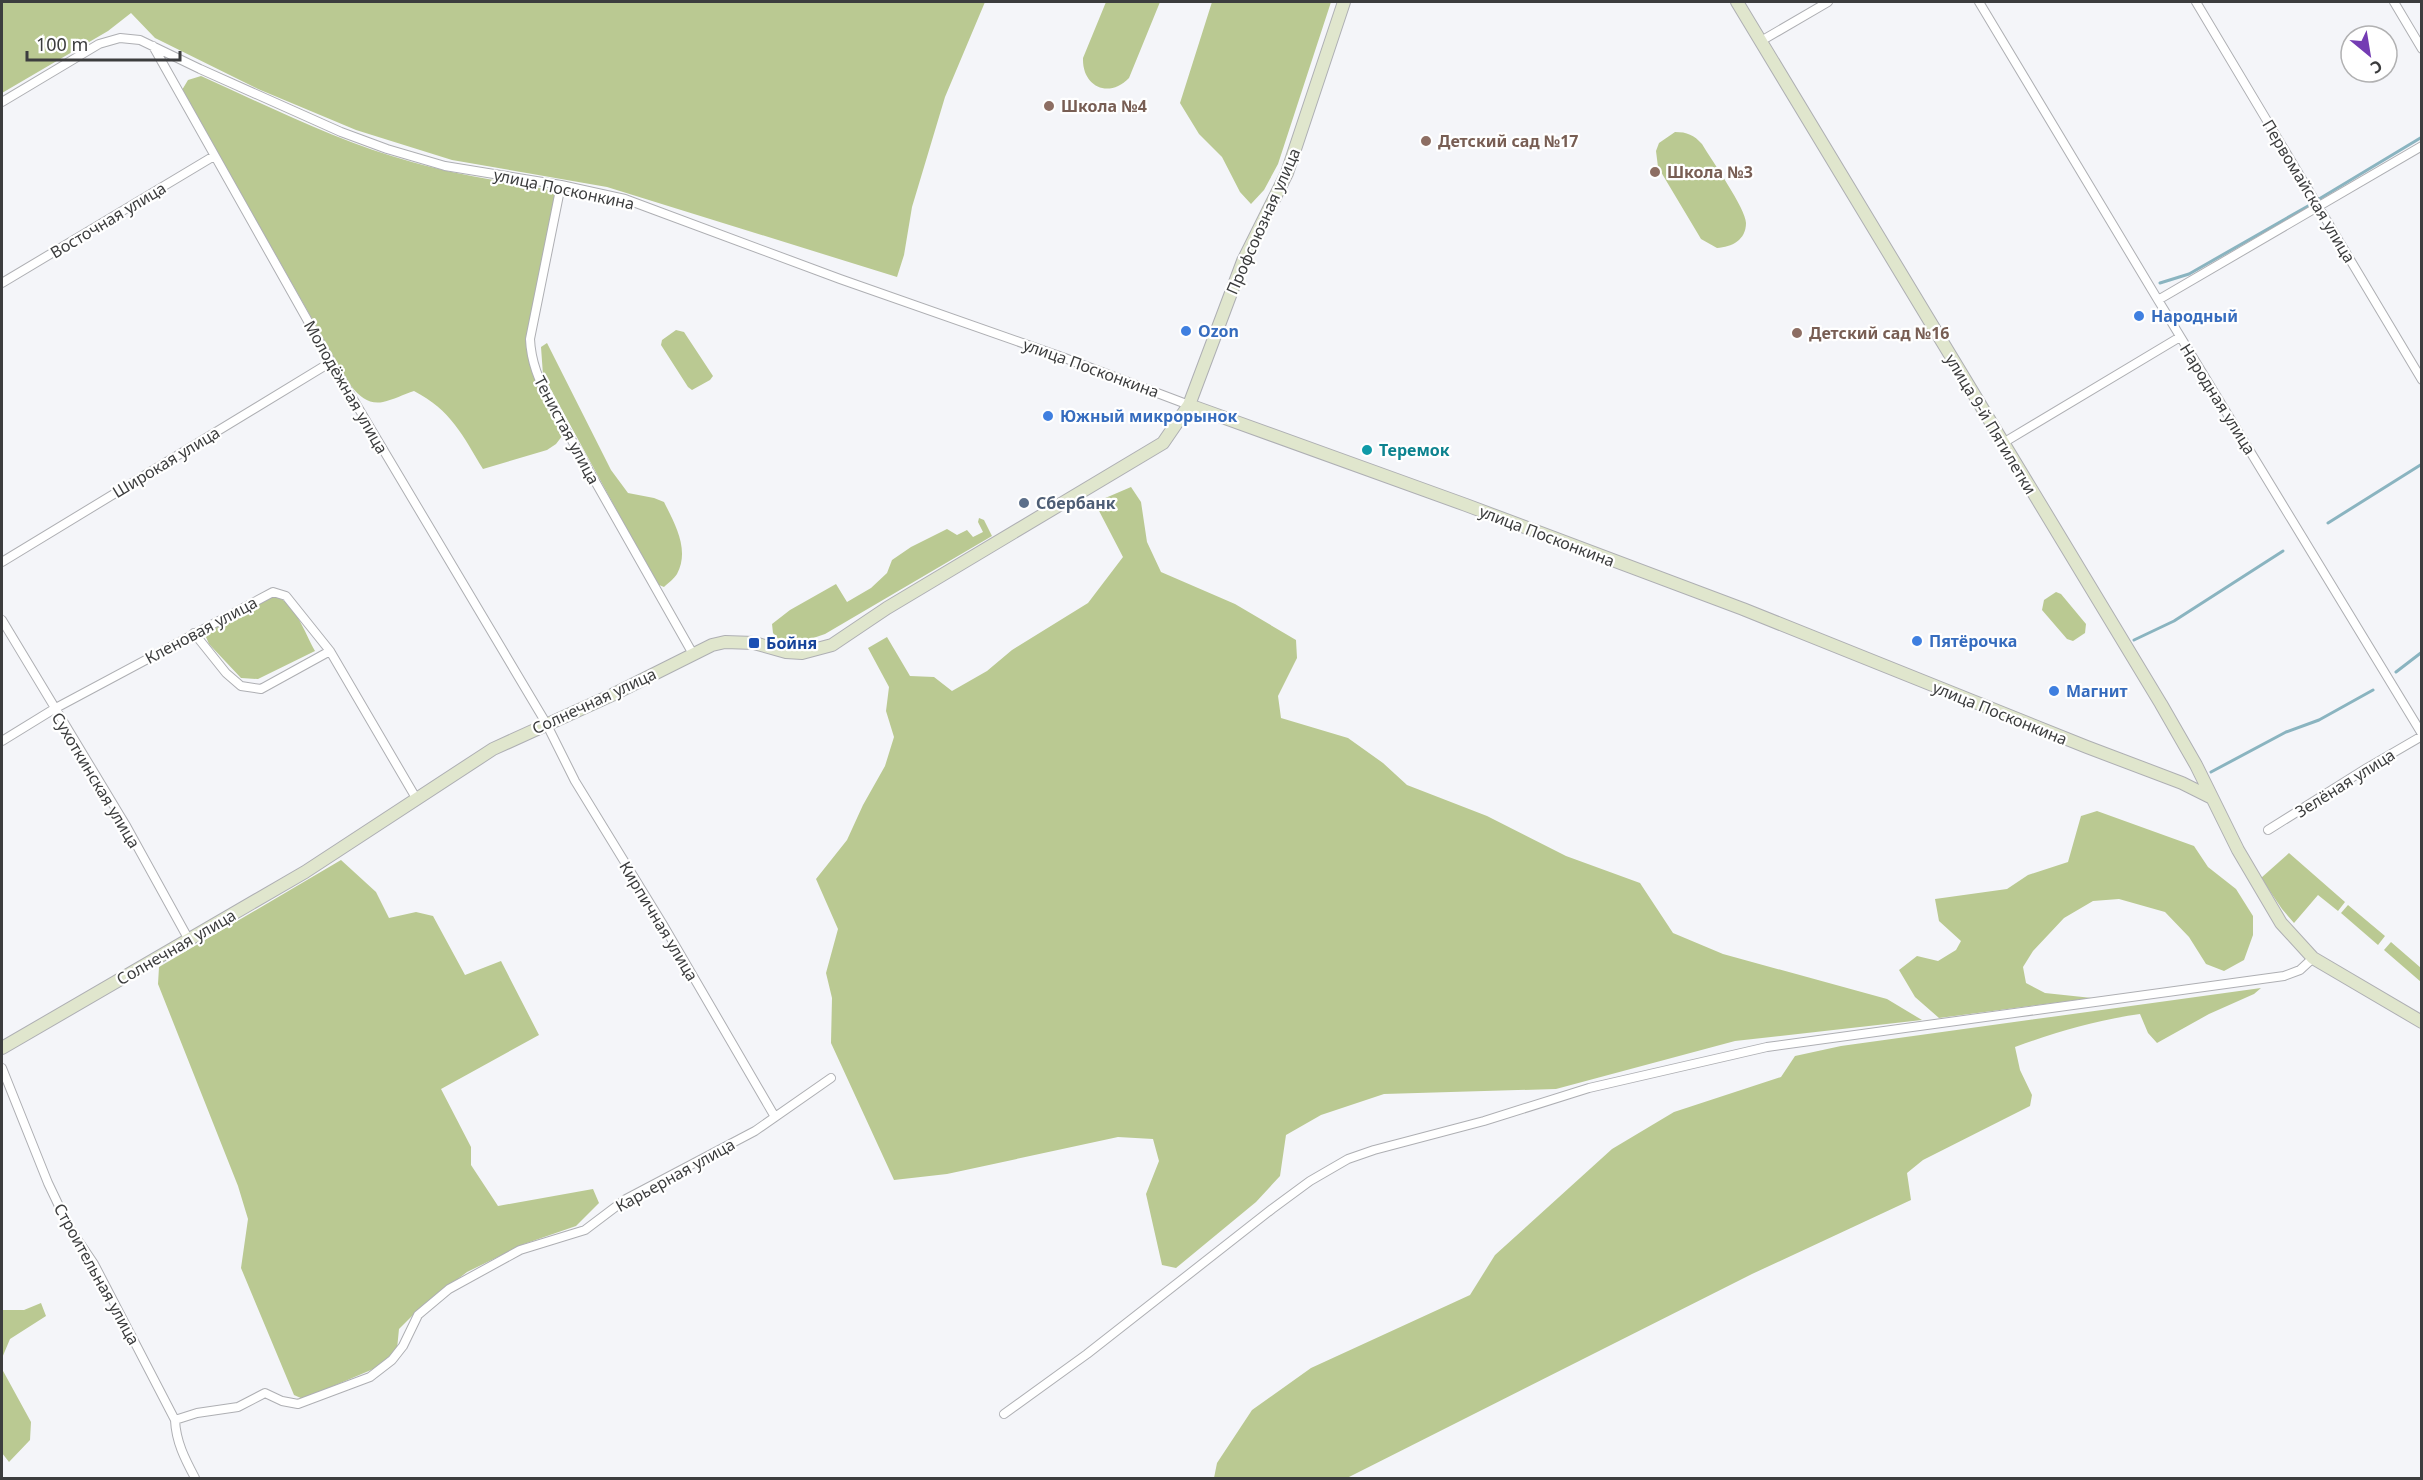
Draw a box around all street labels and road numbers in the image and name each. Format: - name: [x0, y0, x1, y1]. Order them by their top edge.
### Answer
- street label: Первомайская улица: [2257, 115, 2361, 267]
- street label: Профсоюзная улица: [1221, 144, 1305, 298]
- street label: улица Посконкина: [492, 163, 636, 215]
- street label: Восточная улица: [46, 177, 170, 263]
- street label: Молодёжная улица: [299, 316, 393, 458]
- street label: улица Посконкина: [1020, 333, 1162, 403]
- street label: Народная улица: [2175, 339, 2261, 459]
- street label: улица 9-й Пятилетки: [1940, 350, 2042, 498]
- street label: Тенистая улица: [529, 372, 605, 488]
- street label: Широкая улица: [108, 421, 224, 503]
- street label: улица Посконкина: [1476, 500, 1618, 572]
- street label: Кленовая улица: [141, 591, 261, 669]
- street label: Солнечная улица: [528, 663, 660, 739]
- street label: улица Посконкина: [1929, 676, 2071, 750]
- street label: Сухоткинская улица: [47, 708, 145, 852]
- street label: Зелёная улица: [2291, 744, 2399, 822]
- street label: Кирпичная улица: [614, 857, 704, 985]
- street label: Солнечная улица: [112, 904, 240, 990]
- street label: Карьерная улица: [611, 1133, 739, 1217]
- street label: Строительная улица: [49, 1199, 145, 1349]

